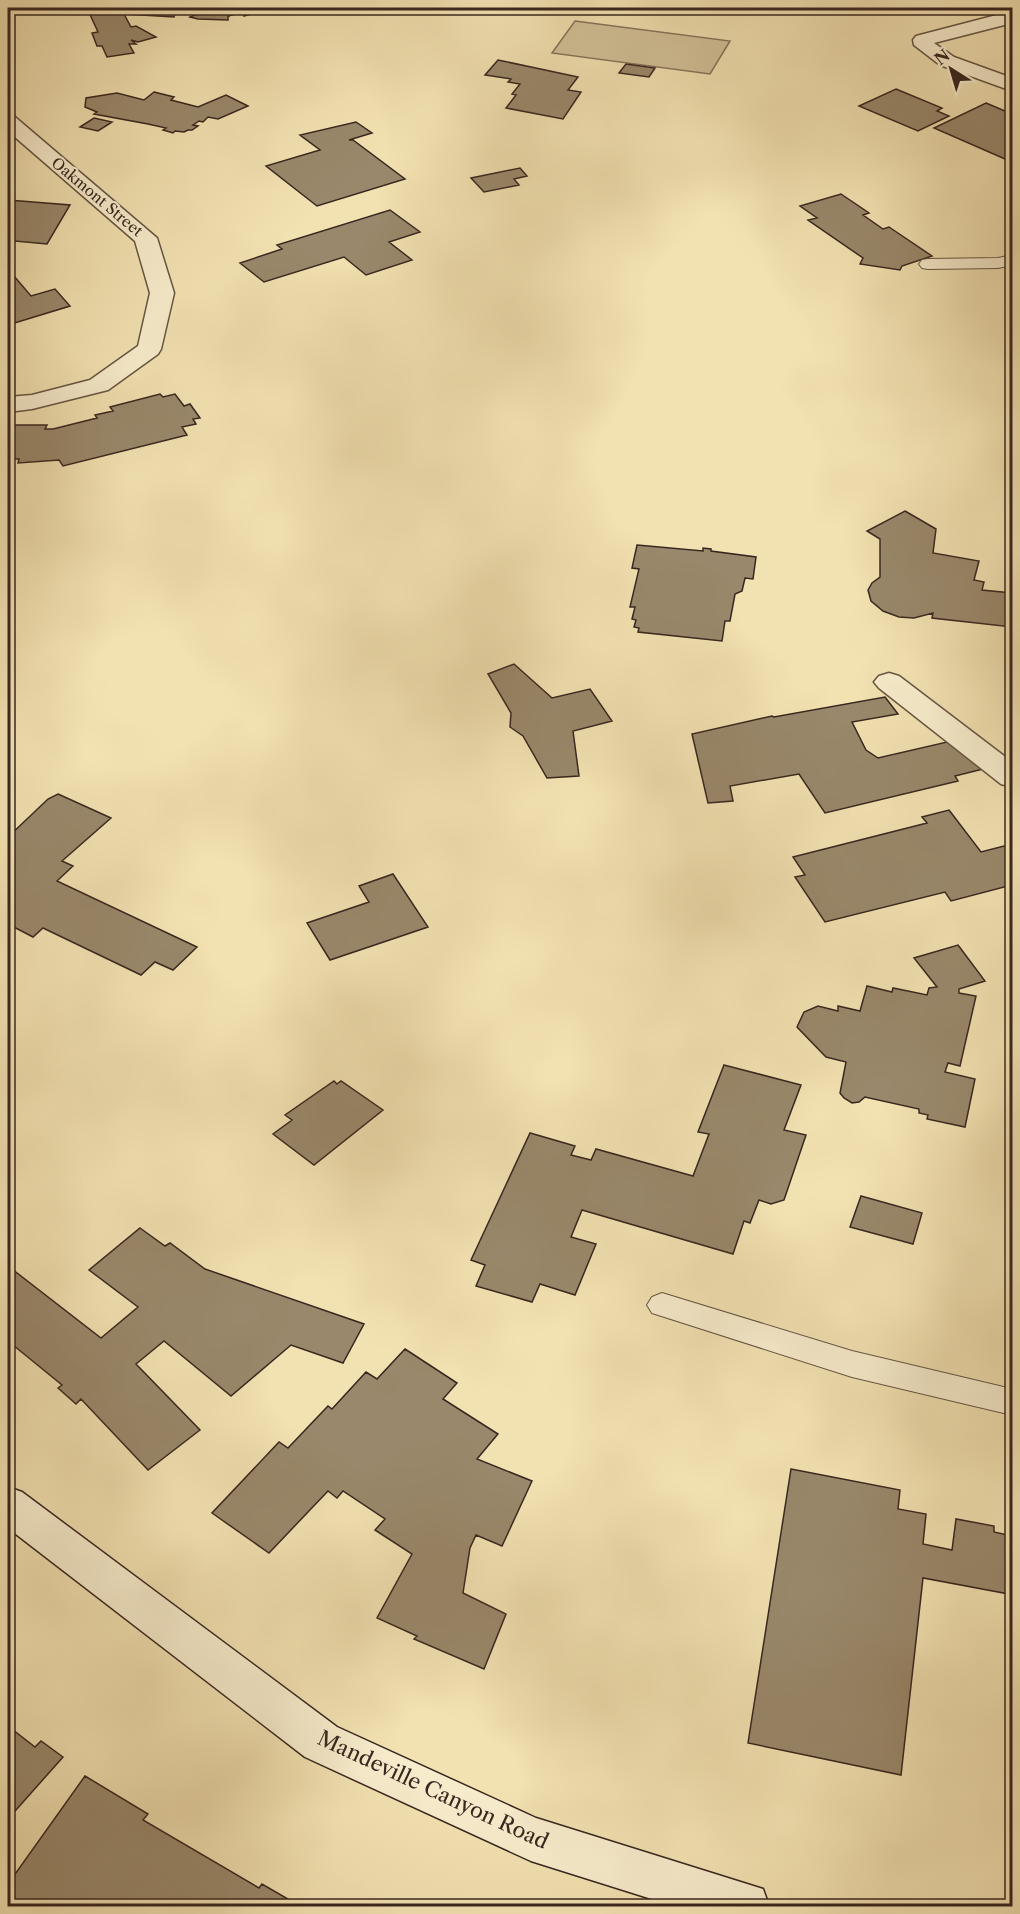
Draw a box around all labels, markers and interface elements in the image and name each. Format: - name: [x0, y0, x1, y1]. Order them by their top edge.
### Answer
- north arrow: [921, 39, 981, 99]
- text: N: [930, 45, 954, 69]
- street label: Oakmont Street: [48, 153, 147, 241]
- street label: Mandeville Canyon Road: [314, 1725, 553, 1854]

